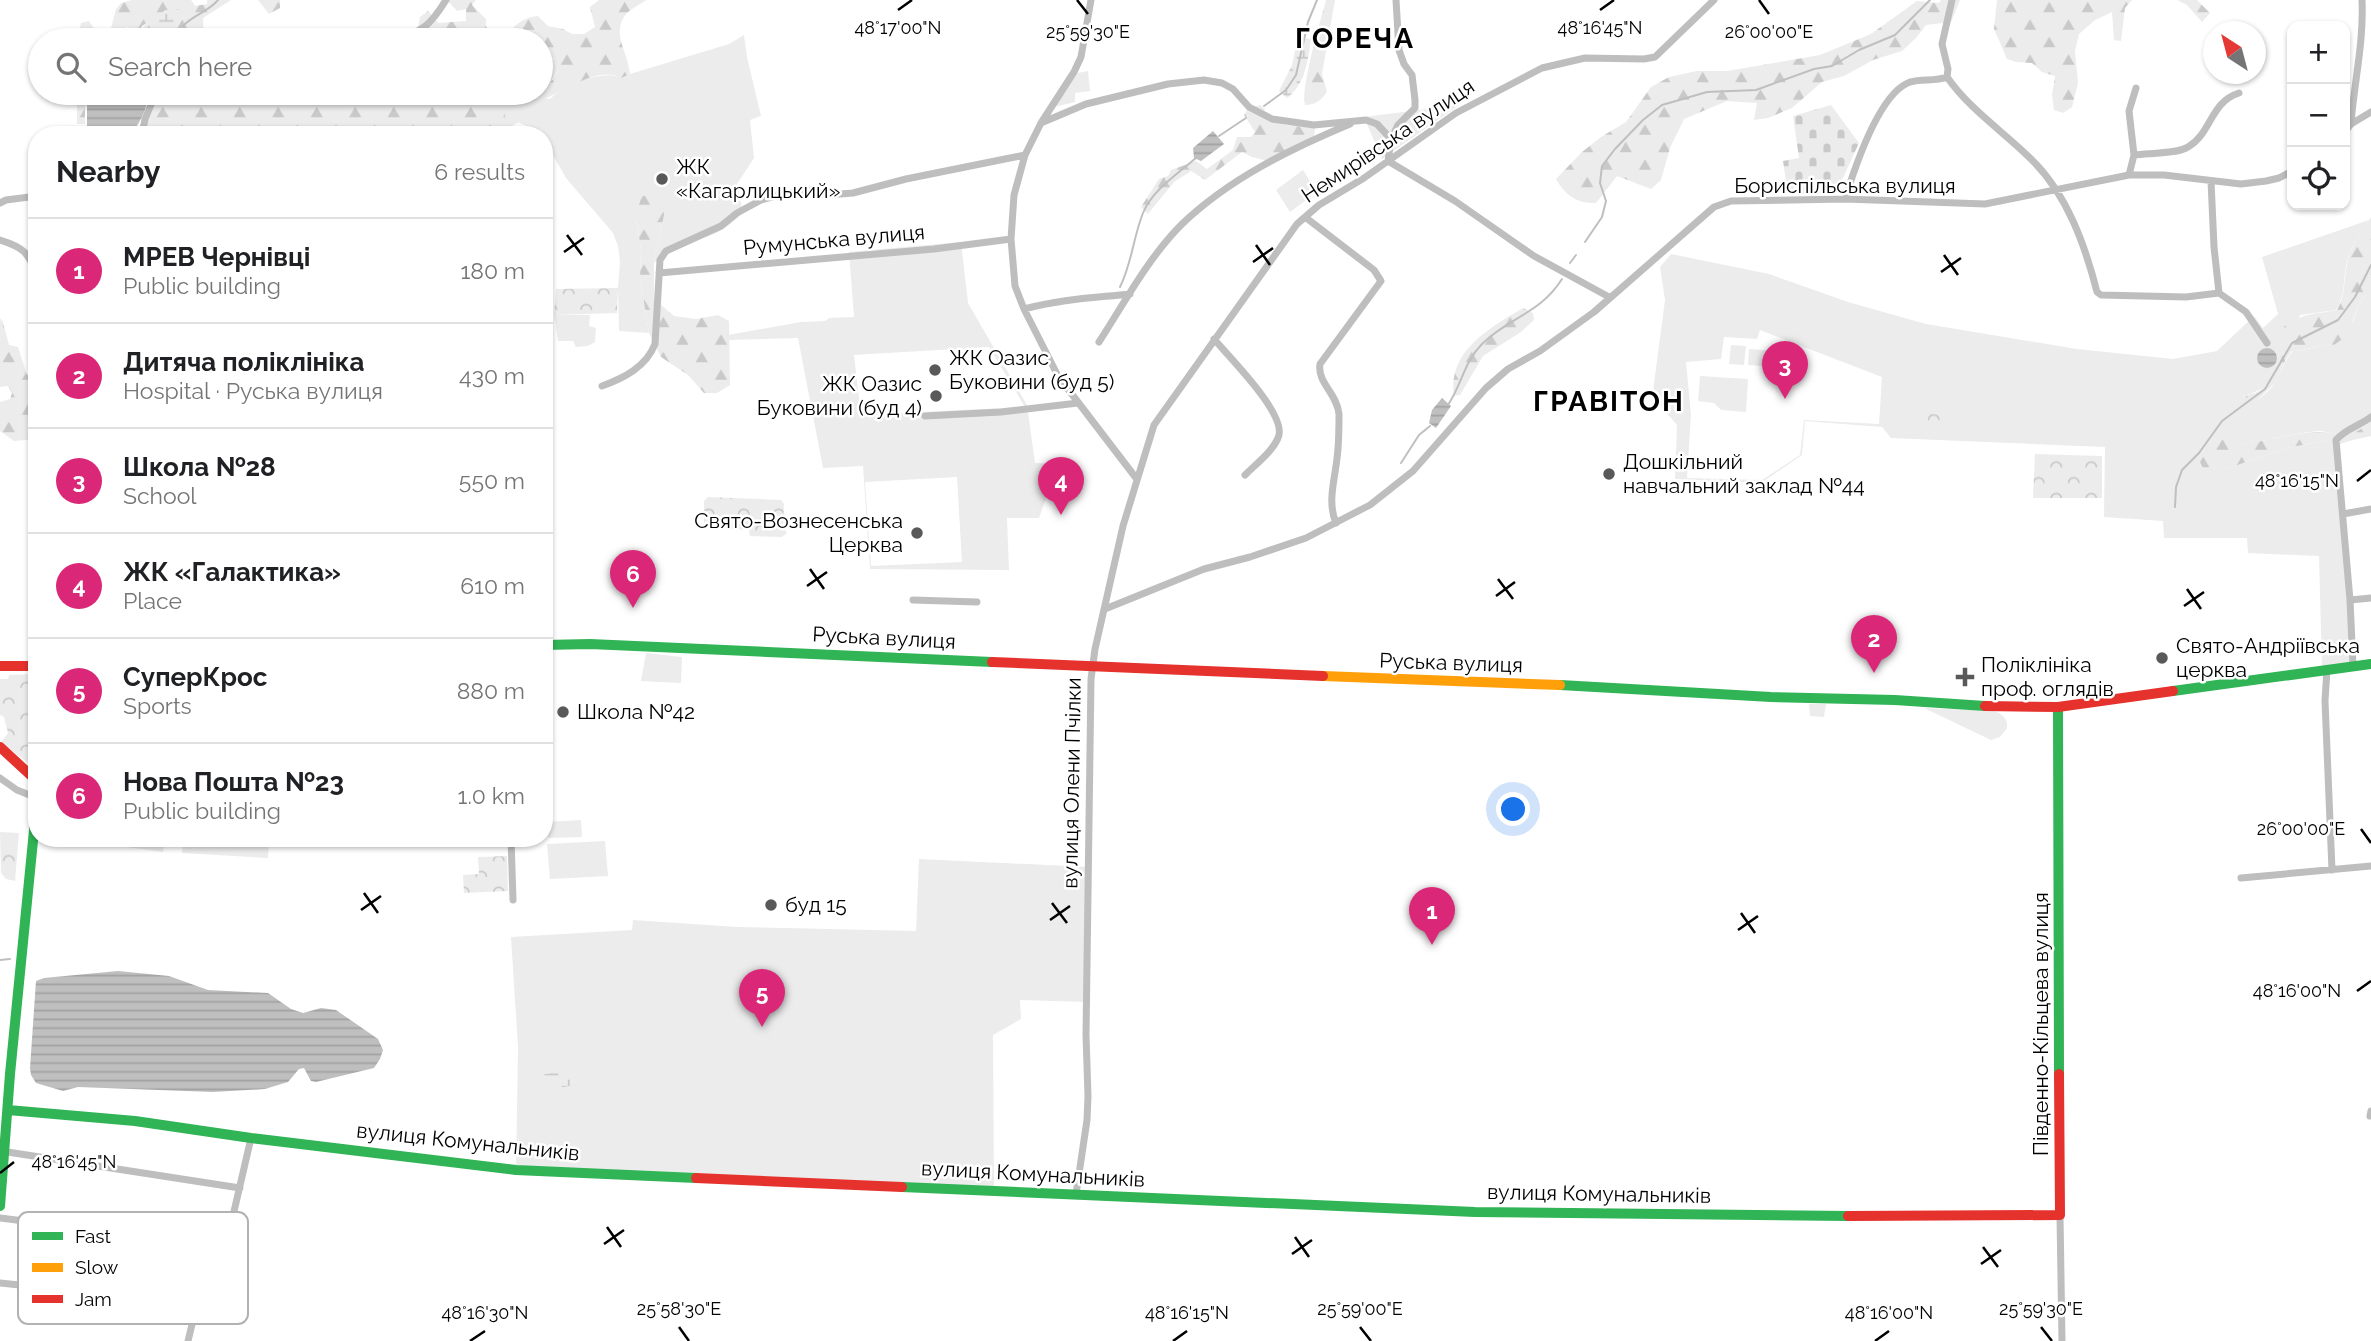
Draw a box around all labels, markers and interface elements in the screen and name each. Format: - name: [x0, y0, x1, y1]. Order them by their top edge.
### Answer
- text: 48°17'00"N: [854, 17, 942, 38]
- text: 48°16'45"N: [1558, 17, 1642, 38]
- text: 25°59'30"E: [1046, 21, 1130, 42]
- text: 26°00'00"E: [1725, 21, 1813, 42]
- north arrow: [2203, 21, 2266, 84]
- map controls: [2287, 21, 2350, 210]
- button: +: [2287, 21, 2350, 84]
- district label: ГОРЕЧА: [1295, 22, 1415, 55]
- search box: [28, 28, 553, 105]
- icon: search: [52, 48, 90, 86]
- text: Search here: [108, 52, 252, 82]
- street label: Немирівська вулиця: [1297, 73, 1479, 208]
- button: −: [2287, 84, 2350, 147]
- button: locate: [2287, 147, 2350, 210]
- text: Nearby: [56, 154, 160, 189]
- place label: ЖК «Кагарлицький»: [676, 154, 840, 203]
- text: 6 results: [434, 158, 525, 185]
- marker: ЖК «Кагарлицький»: [654, 171, 670, 187]
- street label: Бориспільська вулиця: [1734, 173, 1956, 198]
- street label: Румунська вулиця: [742, 219, 926, 260]
- text: МРЕВ Чернівці: [123, 242, 310, 272]
- text: 1: [73, 257, 85, 284]
- text: 180 m: [460, 257, 525, 284]
- text: Public building: [123, 272, 281, 299]
- pin: 3: [1762, 341, 1808, 399]
- place label: ЖК Оазис Буковини (буд 5): [949, 345, 1114, 394]
- text: Дитяча поліклініка: [123, 347, 364, 377]
- text: 2: [73, 362, 85, 389]
- text: 430 m: [459, 362, 525, 389]
- marker: ЖК Оазис Буковини (буд 5): [927, 362, 943, 378]
- place label: ЖК Оазис Буковини (буд 4): [757, 371, 922, 420]
- text: Hospital · Руська вулиця: [123, 377, 383, 404]
- district label: ГРАВІТОН: [1533, 385, 1685, 418]
- marker: ЖК Оазис Буковини (буд 4): [928, 388, 944, 404]
- place label: Дошкільний навчальний заклад №44: [1623, 449, 1865, 498]
- text: Школа №28: [123, 452, 276, 482]
- pin: 4: [1038, 457, 1084, 515]
- marker: Дошкільний навчальний заклад №44: [1601, 466, 1617, 482]
- text: 3: [73, 467, 85, 494]
- text: 550 m: [459, 467, 525, 494]
- text: 48°16'15"N: [2255, 470, 2339, 491]
- text: School: [123, 482, 197, 509]
- place label: Свято-Вознесенська Церква: [694, 508, 903, 557]
- marker: Свято-Вознесенська Церква: [909, 525, 925, 541]
- pin: 6: [610, 550, 656, 608]
- text: ЖК «Галактика»: [123, 557, 341, 587]
- text: 4: [72, 572, 86, 599]
- text: 610 m: [460, 572, 525, 599]
- text: Place: [123, 587, 182, 614]
- pin: 2: [1851, 615, 1897, 673]
- street label: Руська вулиця: [812, 621, 956, 654]
- place label: Свято-Андріївська церква: [2176, 633, 2360, 682]
- street label: Руська вулиця: [1379, 648, 1523, 677]
- marker: Свято-Андріївська церква: [2154, 650, 2170, 666]
- place label: Поліклініка проф. оглядів: [1981, 652, 2114, 701]
- text: СуперКрос: [123, 662, 267, 692]
- marker: Поліклініка проф. оглядів: [1955, 667, 1975, 687]
- text: 5: [73, 677, 85, 704]
- text: 880 m: [457, 677, 525, 704]
- street label: вулиця Олени Пчілки: [1057, 677, 1086, 889]
- text: Sports: [123, 692, 192, 719]
- place label: Школа №42: [577, 699, 695, 724]
- marker: Школа №42: [555, 704, 571, 720]
- text: Нова Пошта №23: [123, 767, 344, 797]
- text: 6: [72, 782, 86, 809]
- text: 1.0 km: [458, 782, 525, 809]
- your location: [1496, 792, 1530, 826]
- text: Public building: [123, 797, 281, 824]
- text: 26°00'00"E: [2257, 818, 2345, 839]
- pin: 1: [1409, 887, 1455, 945]
- place label: буд 15: [785, 892, 847, 917]
- street label: Південно-Кільцева вулиця: [2028, 892, 2053, 1156]
- marker: буд 15: [763, 897, 779, 913]
- pin: 5: [739, 969, 785, 1027]
- text: 48°16'00"N: [2253, 980, 2341, 1001]
- street label: вулиця Комунальників: [355, 1117, 581, 1166]
- text: 48°16'45"N: [32, 1151, 116, 1172]
- street label: вулиця Комунальників: [921, 1155, 1146, 1192]
- street label: вулиця Комунальників: [1487, 1179, 1711, 1208]
- legend: [18, 1212, 248, 1324]
- text: Fast: [75, 1225, 111, 1247]
- text: Slow: [75, 1256, 119, 1278]
- text: Jam: [75, 1288, 112, 1310]
- text: 25°58'30"E: [637, 1298, 721, 1319]
- text: 25°59'00"E: [1317, 1298, 1403, 1319]
- text: 25°59'30"E: [1999, 1298, 2083, 1319]
- text: 48°16'30"N: [442, 1302, 528, 1323]
- text: 48°16'15"N: [1145, 1302, 1229, 1323]
- text: 48°16'00"N: [1845, 1302, 1933, 1323]

